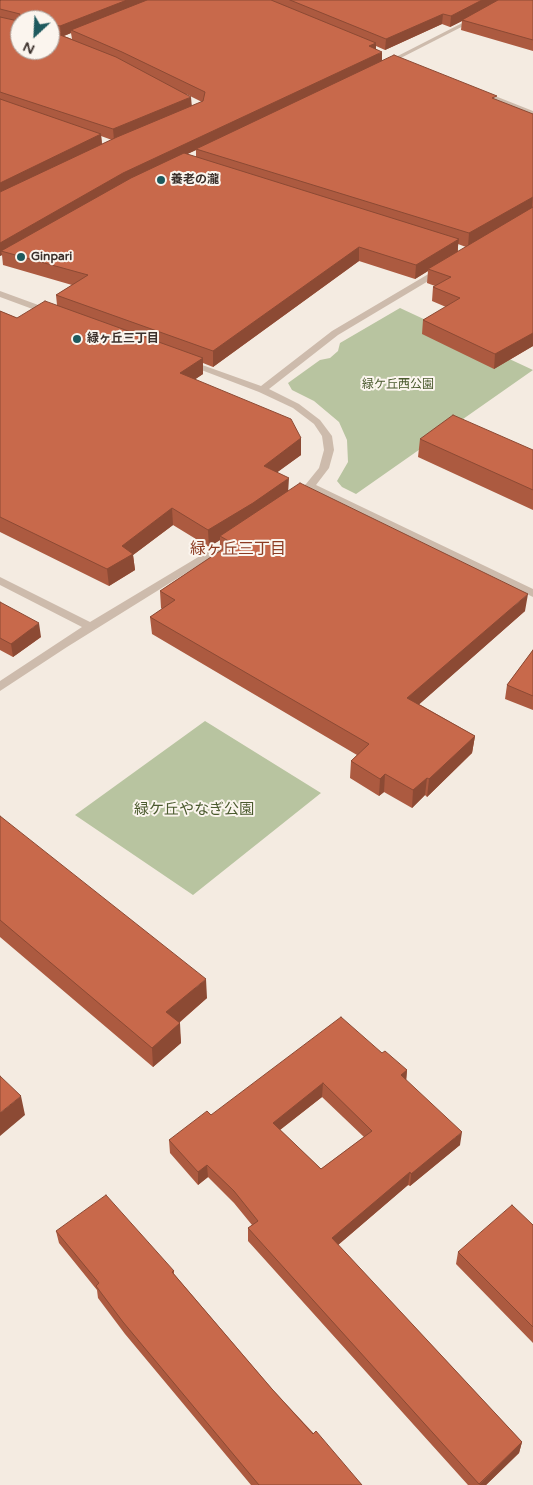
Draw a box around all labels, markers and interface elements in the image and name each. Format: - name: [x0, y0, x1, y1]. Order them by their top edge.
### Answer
- north arrow: [10, 10, 60, 60]
- text: N: [20, 38, 38, 58]
- place label: 養老の瀧: [171, 173, 219, 187]
- marker: 養老の瀧: [155, 174, 167, 186]
- place label: Ginpari: [31, 250, 72, 264]
- marker: Ginpari: [15, 251, 27, 263]
- place label: 緑ヶ丘三丁目: [87, 332, 159, 346]
- marker: 緑ヶ丘三丁目: [71, 333, 83, 345]
- park label: 緑ケ丘西公園: [362, 378, 434, 392]
- district label: 緑ヶ丘三丁目: [190, 540, 286, 560]
- park label: 緑ケ丘やなぎ公園: [134, 801, 254, 819]

